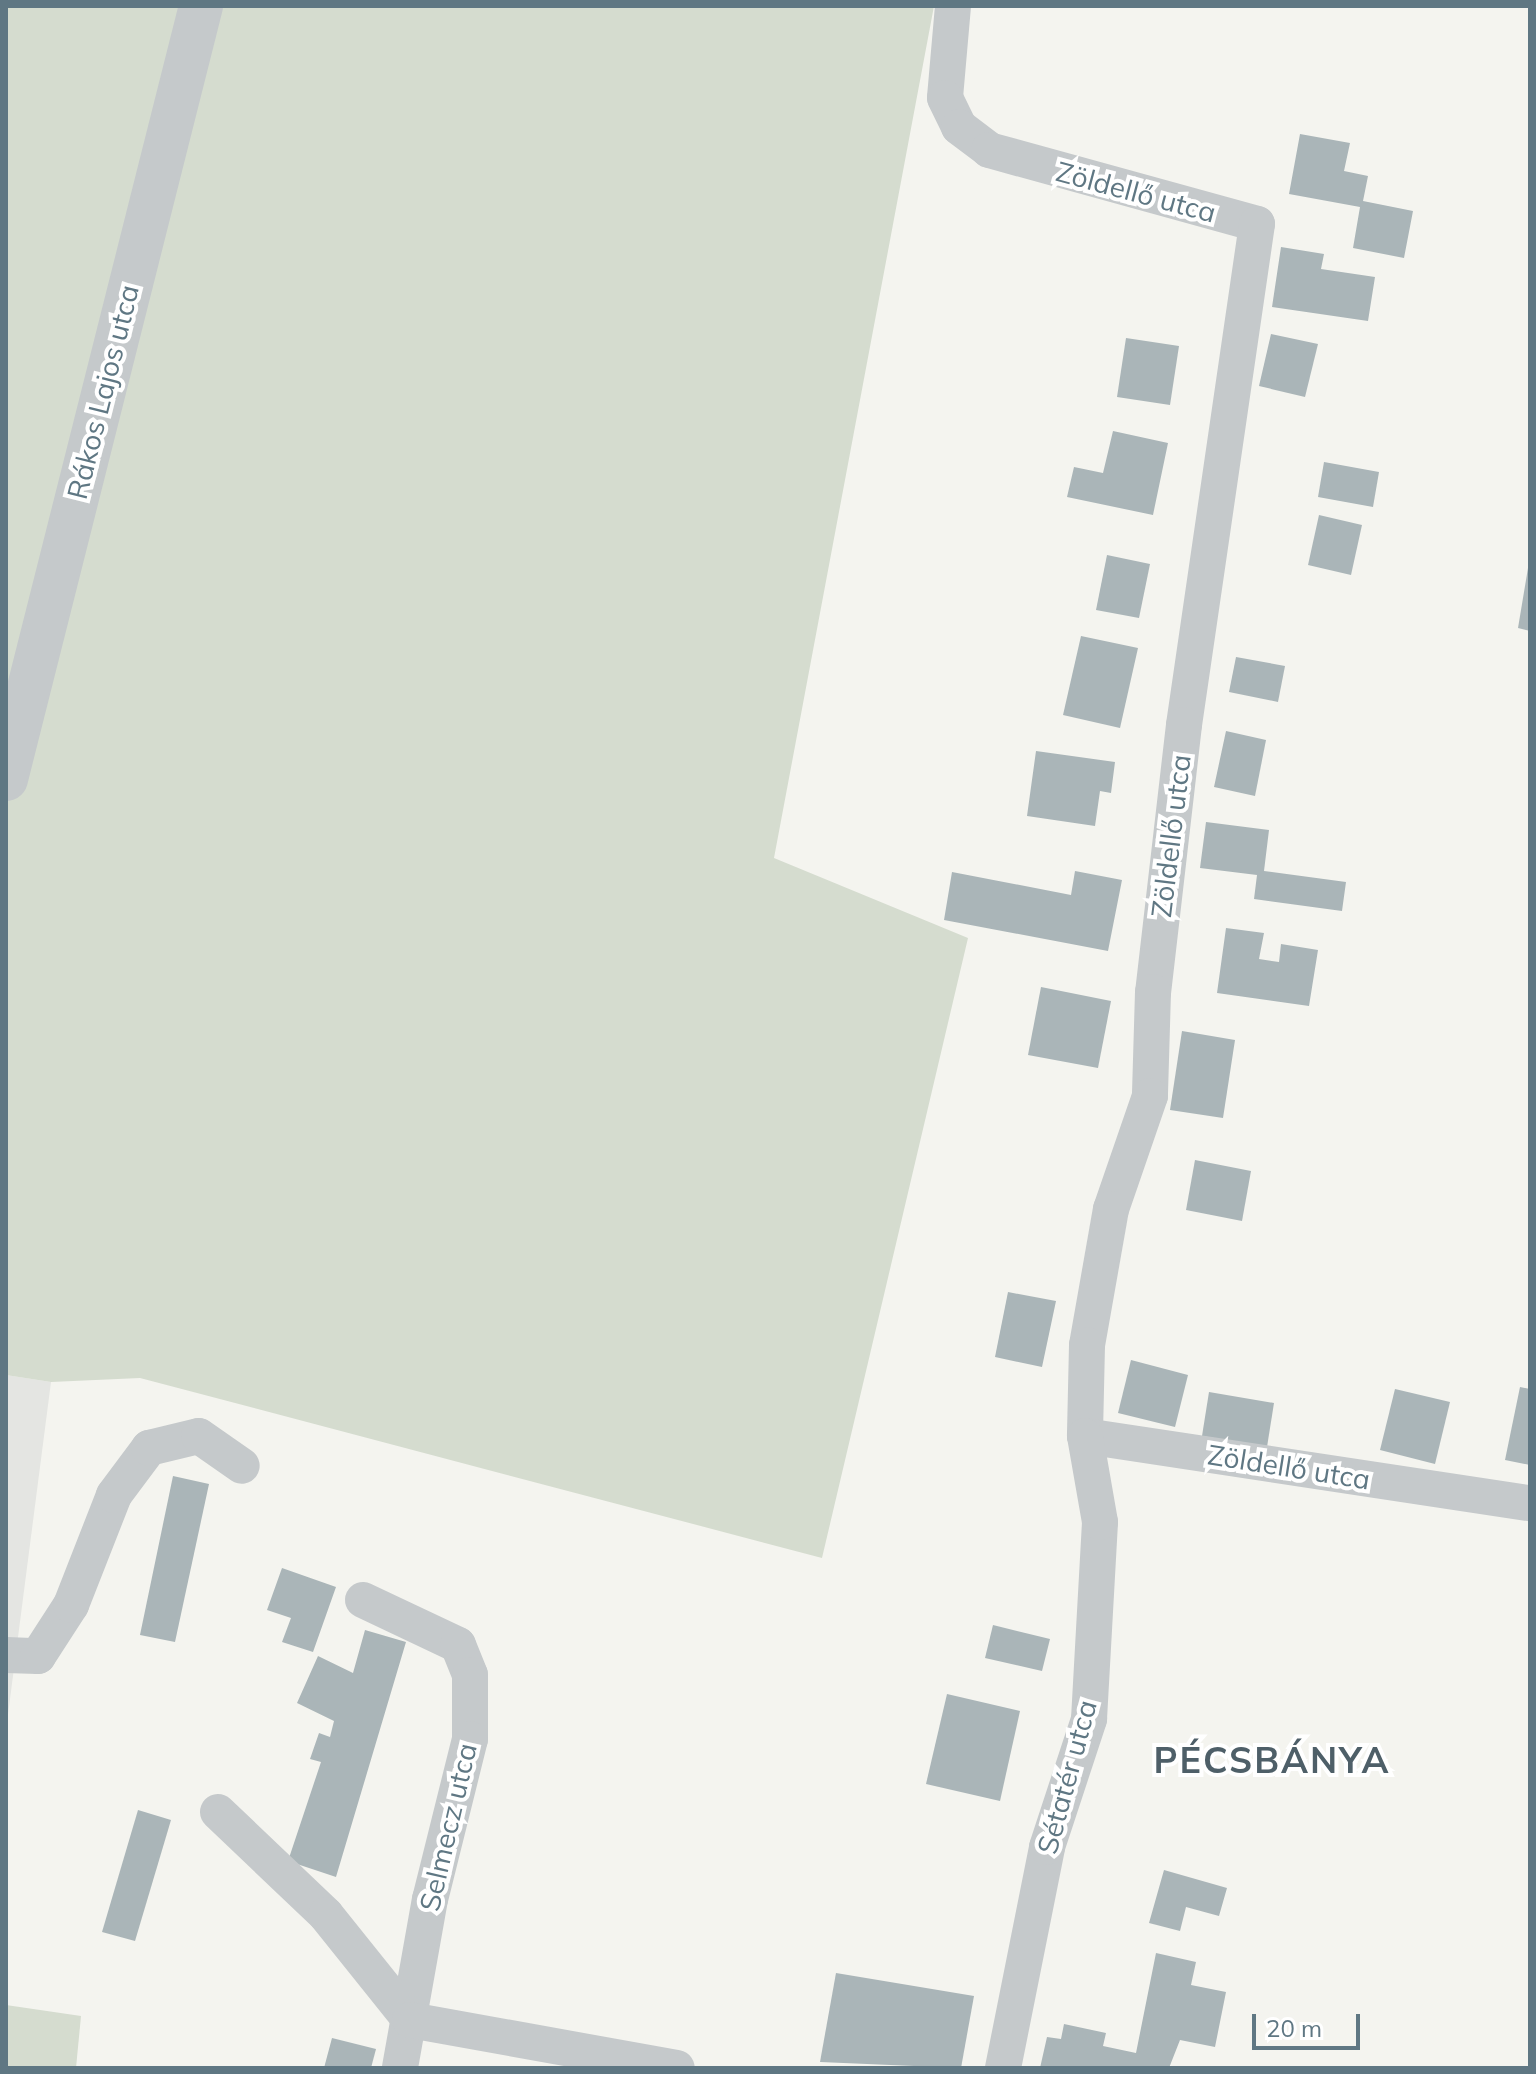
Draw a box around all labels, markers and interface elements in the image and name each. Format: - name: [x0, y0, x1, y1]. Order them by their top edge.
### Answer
- street label: Zöldellő utca: [1052, 155, 1220, 229]
- street label: Rákos Lajos utca: [60, 281, 146, 503]
- street label: Zöldellő utca: [1144, 753, 1198, 919]
- street label: Zöldellő utca: [1205, 1438, 1373, 1496]
- street label: Sétatér utca: [1030, 1696, 1104, 1858]
- district label: PÉCSBÁNYA: [1154, 1738, 1390, 1782]
- street label: Selmecz utca: [412, 1740, 484, 1914]
- scale bar: [1256, 1998, 1364, 2048]
- text: 20 m: [1266, 2013, 1322, 2043]

